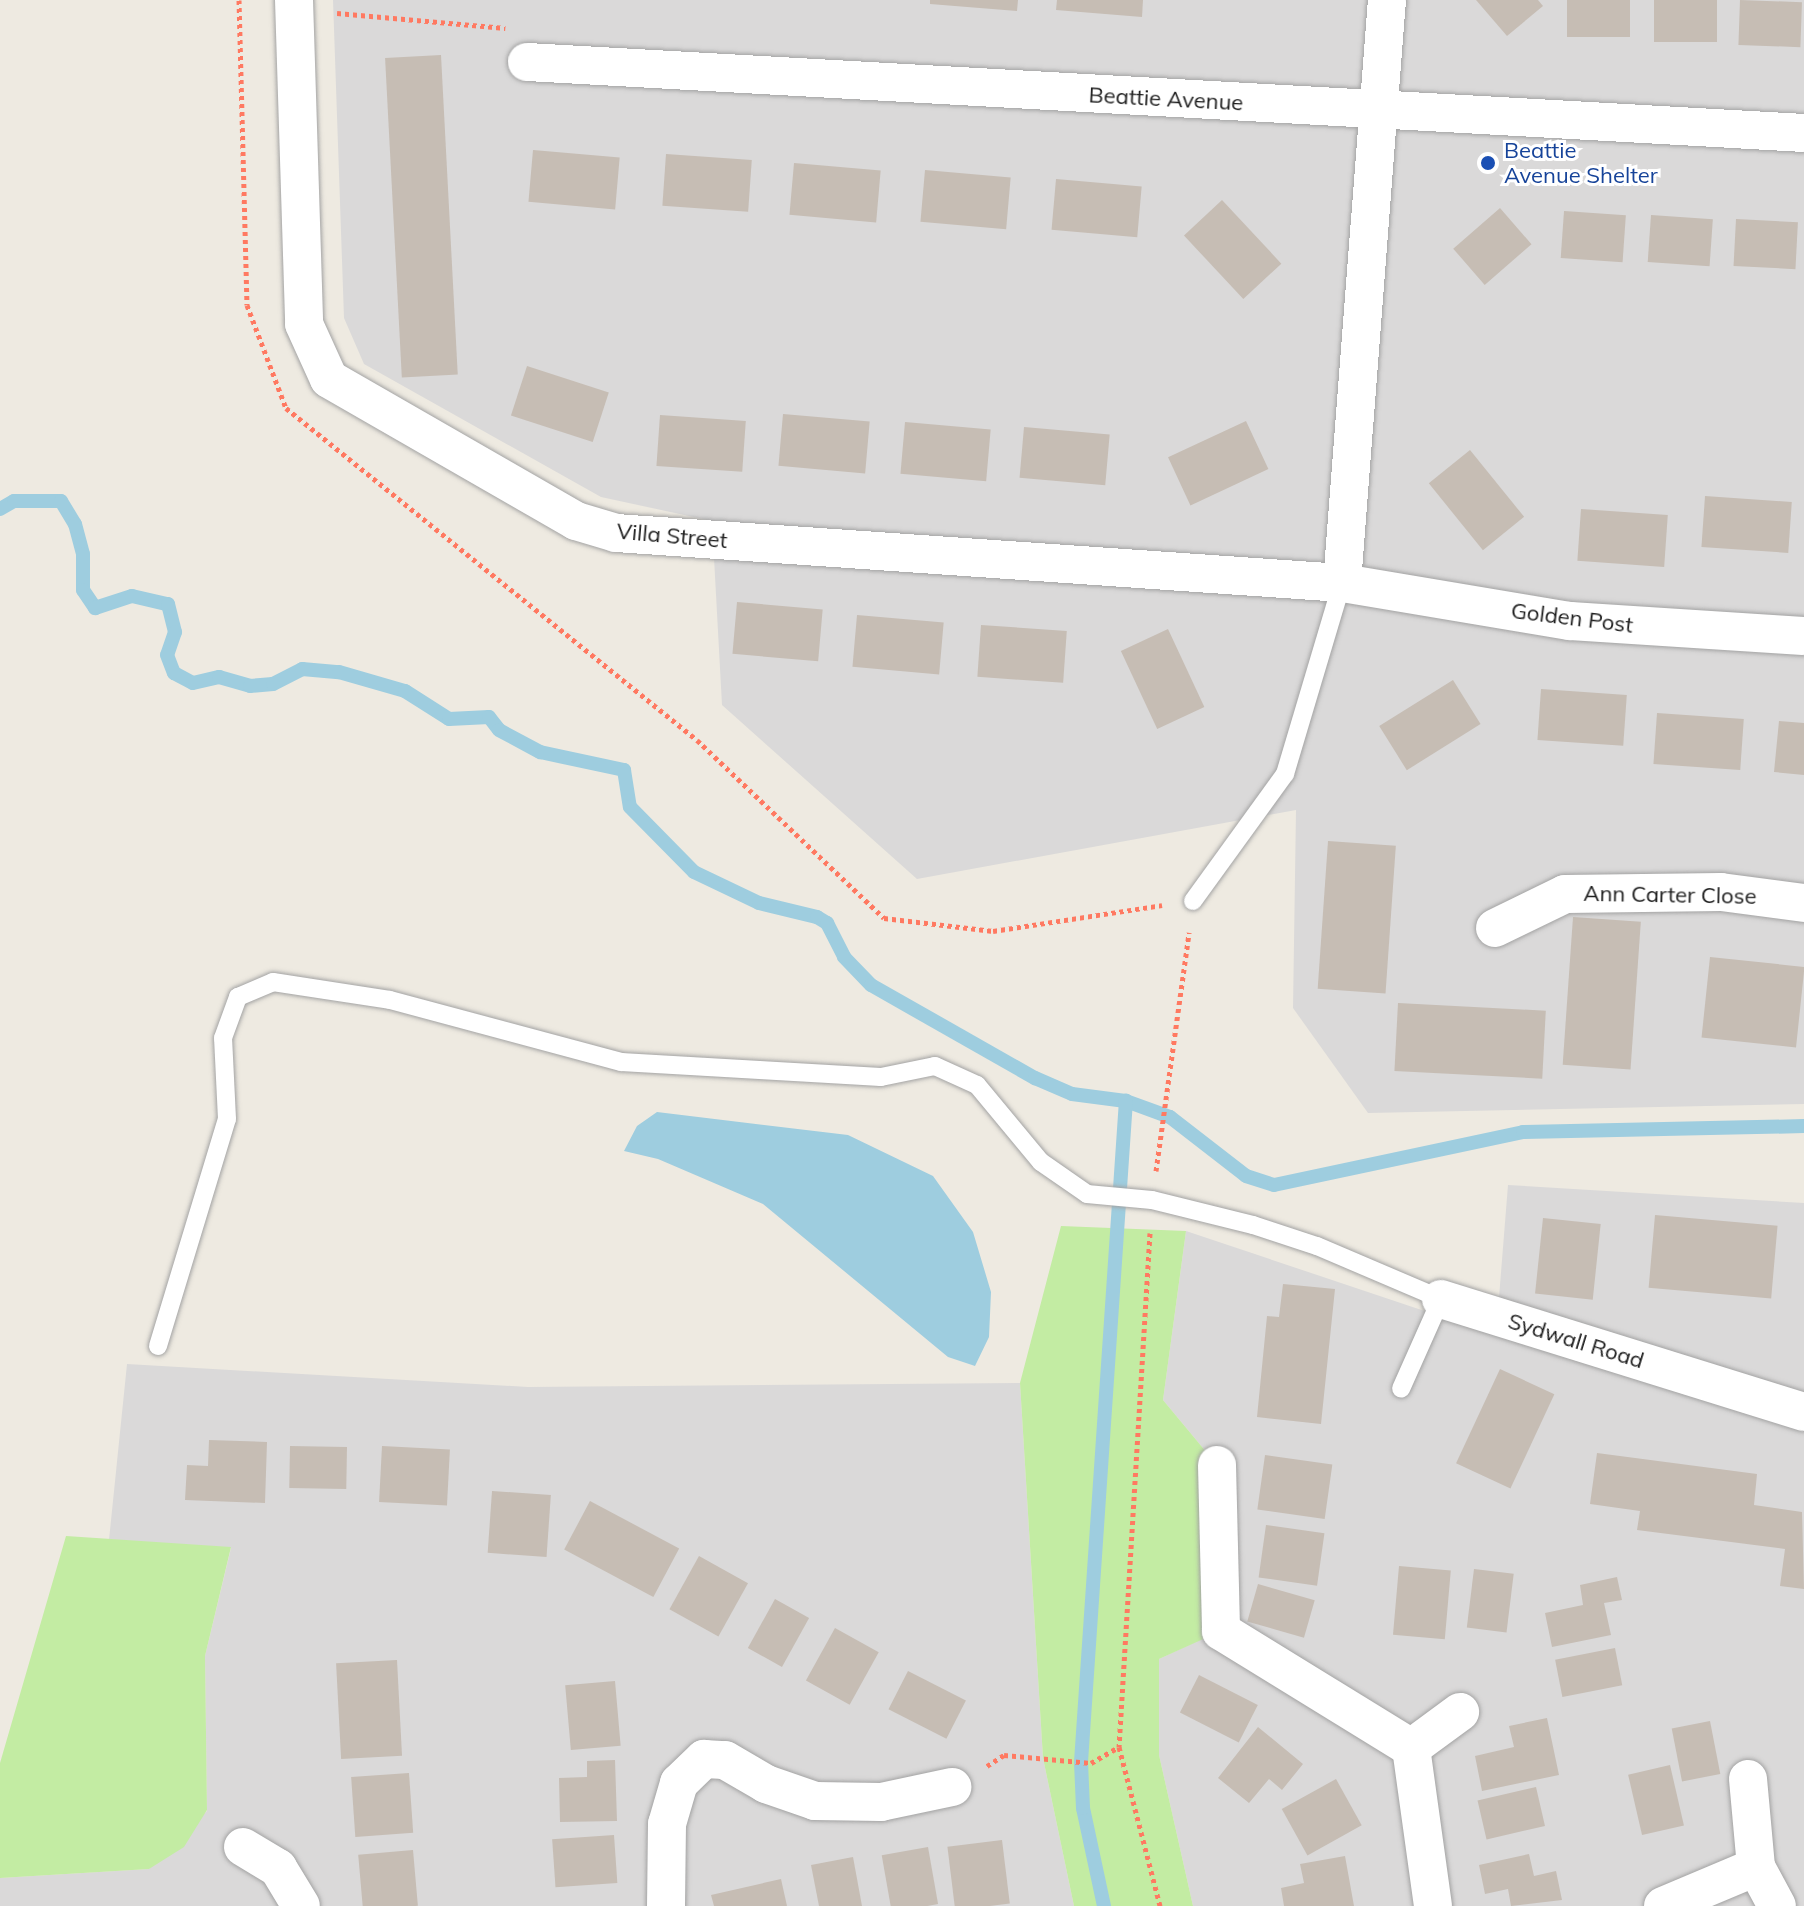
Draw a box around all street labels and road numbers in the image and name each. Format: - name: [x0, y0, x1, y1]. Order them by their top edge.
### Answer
- street label: Beattie Avenue: [1088, 82, 1244, 116]
- street label: Villa Street: [616, 518, 728, 554]
- street label: Golden Post: [1510, 597, 1634, 639]
- street label: Ann Carter Close: [1583, 880, 1757, 910]
- street label: Sydwall Road: [1505, 1308, 1647, 1374]

